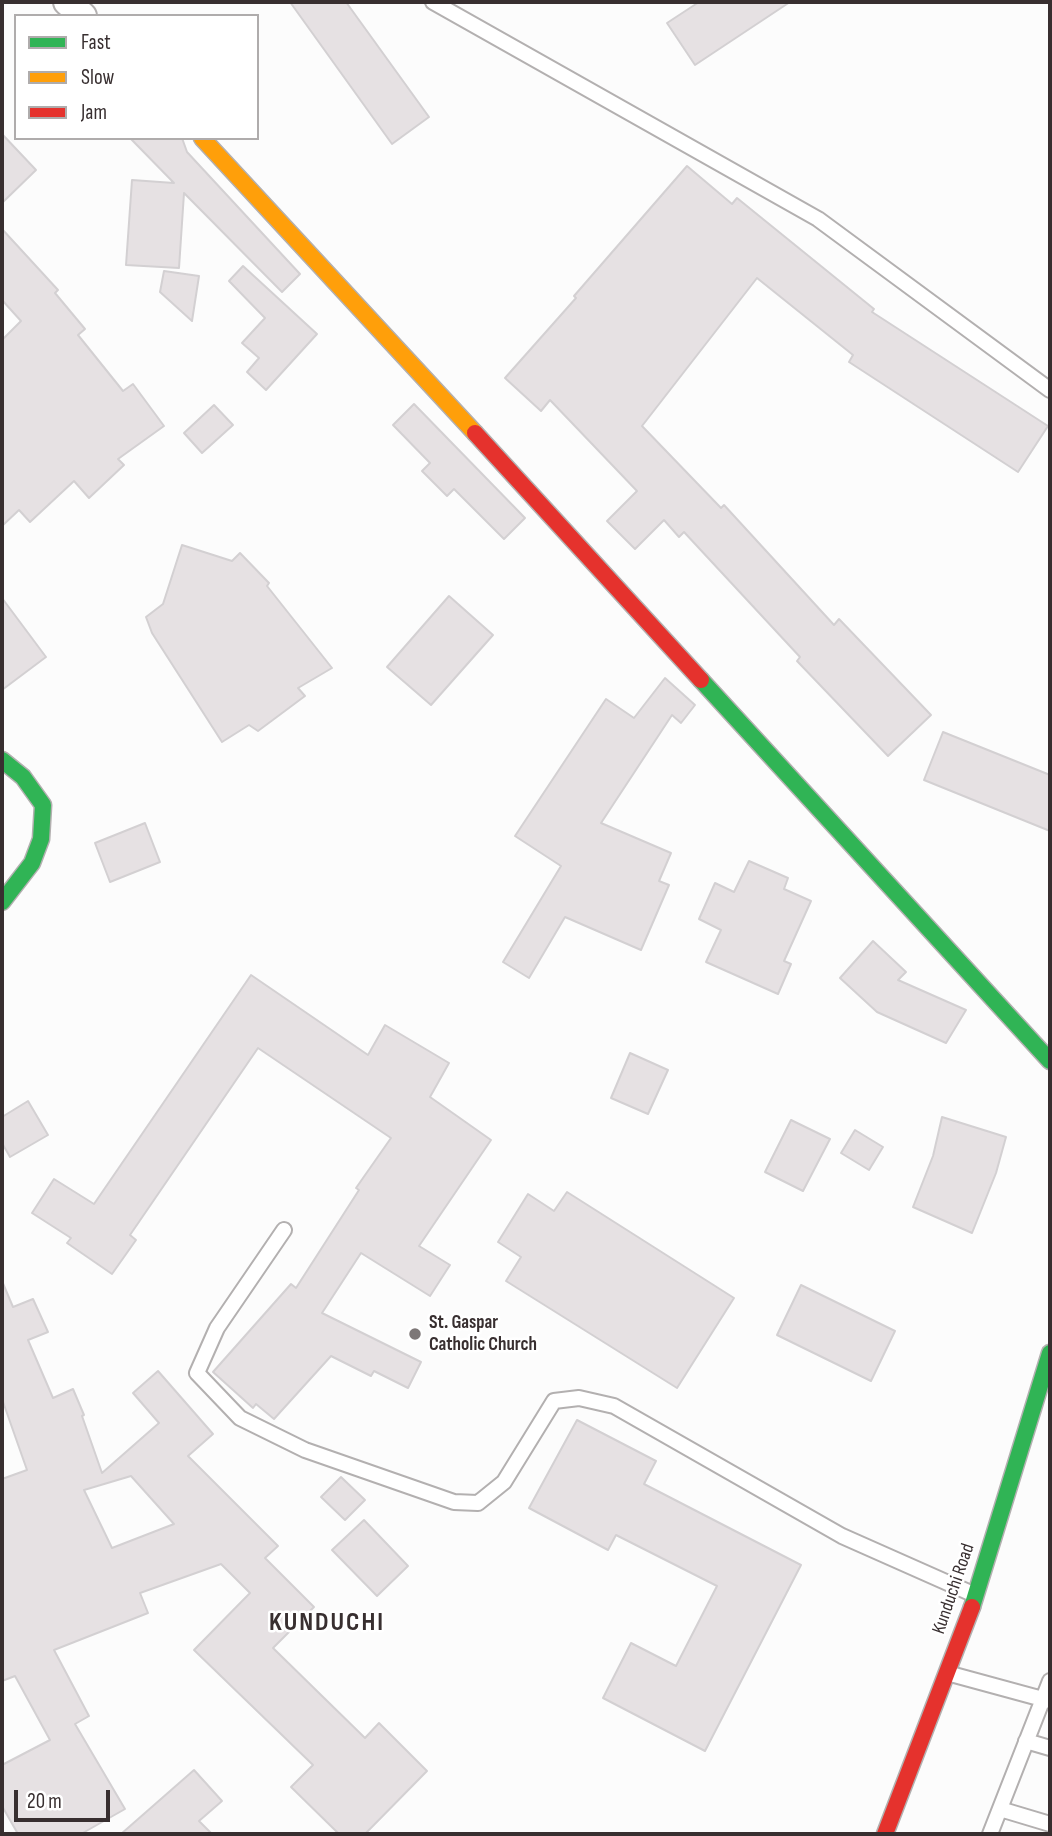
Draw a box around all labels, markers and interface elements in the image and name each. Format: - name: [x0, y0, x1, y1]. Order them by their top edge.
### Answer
- legend: [14, 14, 259, 140]
- text: Fast: [81, 30, 111, 55]
- text: Slow: [81, 65, 114, 90]
- text: Jam: [81, 100, 107, 125]
- place label: St. Gaspar Catholic Church: [429, 1312, 537, 1356]
- marker: St. Gaspar Catholic Church: [407, 1326, 423, 1342]
- street label: Kunduchi Road: [928, 1541, 980, 1637]
- district label: KUNDUCHI: [270, 1607, 384, 1639]
- scale bar: [18, 1776, 114, 1820]
- text: 20 m: [27, 1789, 62, 1814]

